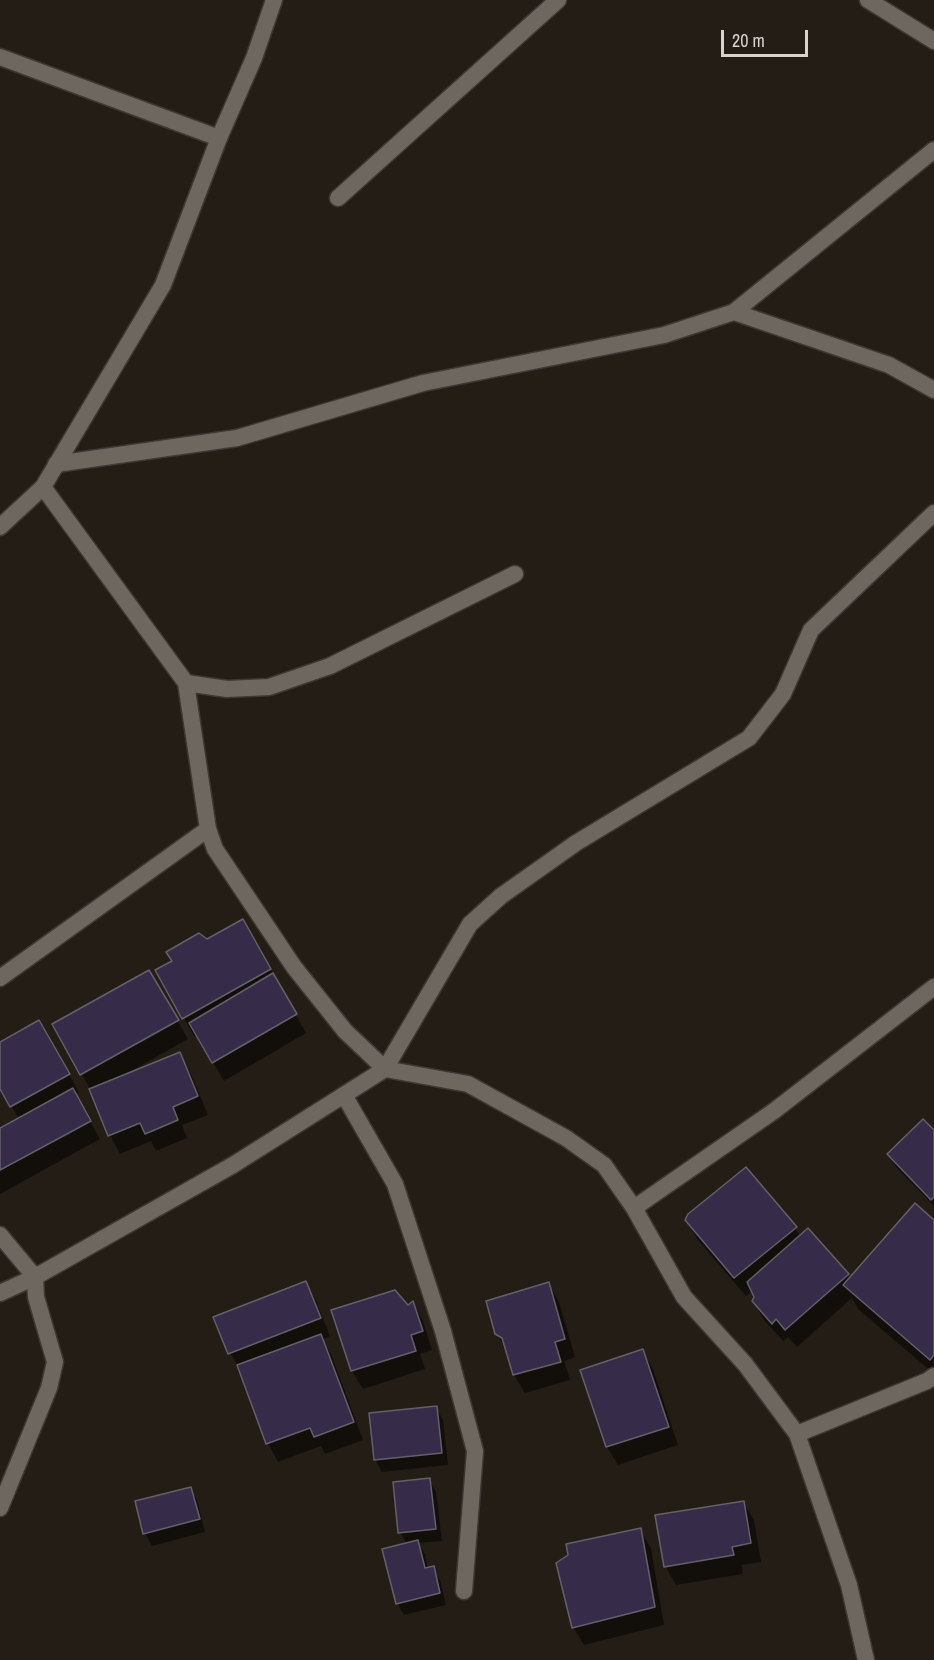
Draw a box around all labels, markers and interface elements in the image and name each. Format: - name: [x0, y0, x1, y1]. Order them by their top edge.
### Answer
- scale bar: [724, 18, 811, 56]
- text: 20 m: [732, 28, 765, 53]

